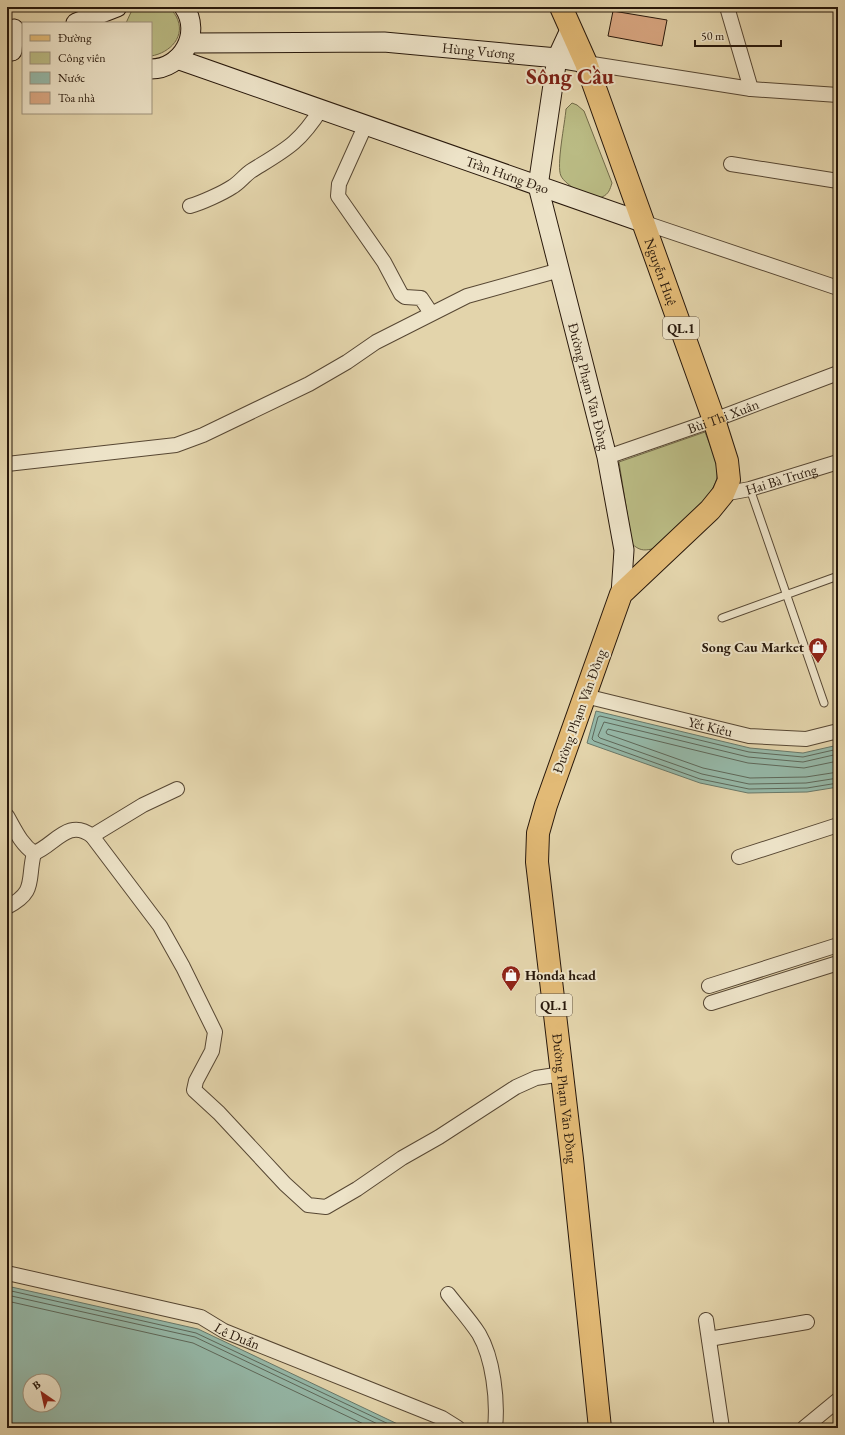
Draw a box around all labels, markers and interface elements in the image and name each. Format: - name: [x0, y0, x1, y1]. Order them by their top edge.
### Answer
- legend: [22, 22, 152, 114]
- scale bar: [695, 22, 781, 48]
- text: 50 m: [701, 28, 725, 44]
- text: Đường: [58, 30, 92, 46]
- street label: Hùng Vương: [441, 38, 517, 63]
- text: Công viên: [58, 50, 106, 66]
- district label: Sông Cầu: [526, 62, 614, 91]
- text: Nước: [58, 70, 85, 86]
- text: Tòa nhà: [58, 90, 95, 106]
- street label: Trần Hưng Đạo: [463, 152, 551, 198]
- street label: Nguyễn Huệ: [640, 236, 681, 308]
- road number: QL.1: [663, 317, 699, 339]
- street label: Đường Phạm Văn Đồng: [564, 321, 614, 453]
- street label: Bùi Thị Xuân: [685, 395, 762, 438]
- street label: Hai Bà Trưng: [743, 460, 820, 499]
- shop icon: Song Cau Market: [807, 636, 829, 664]
- place label: Song Cau Market: [702, 638, 805, 656]
- street label: Đường Phạm Văn Đồng: [548, 646, 610, 776]
- street label: Yết Kiêu: [686, 712, 735, 741]
- shop icon: Honda head: [500, 964, 522, 992]
- place label: Honda head: [525, 966, 596, 984]
- road number: QL.1: [536, 994, 572, 1016]
- street label: Đường Phạm Văn Đồng: [548, 1032, 582, 1165]
- street label: Lê Duẩn: [211, 1318, 263, 1354]
- north arrow: [22, 1373, 62, 1413]
- text: B: [30, 1377, 43, 1392]

